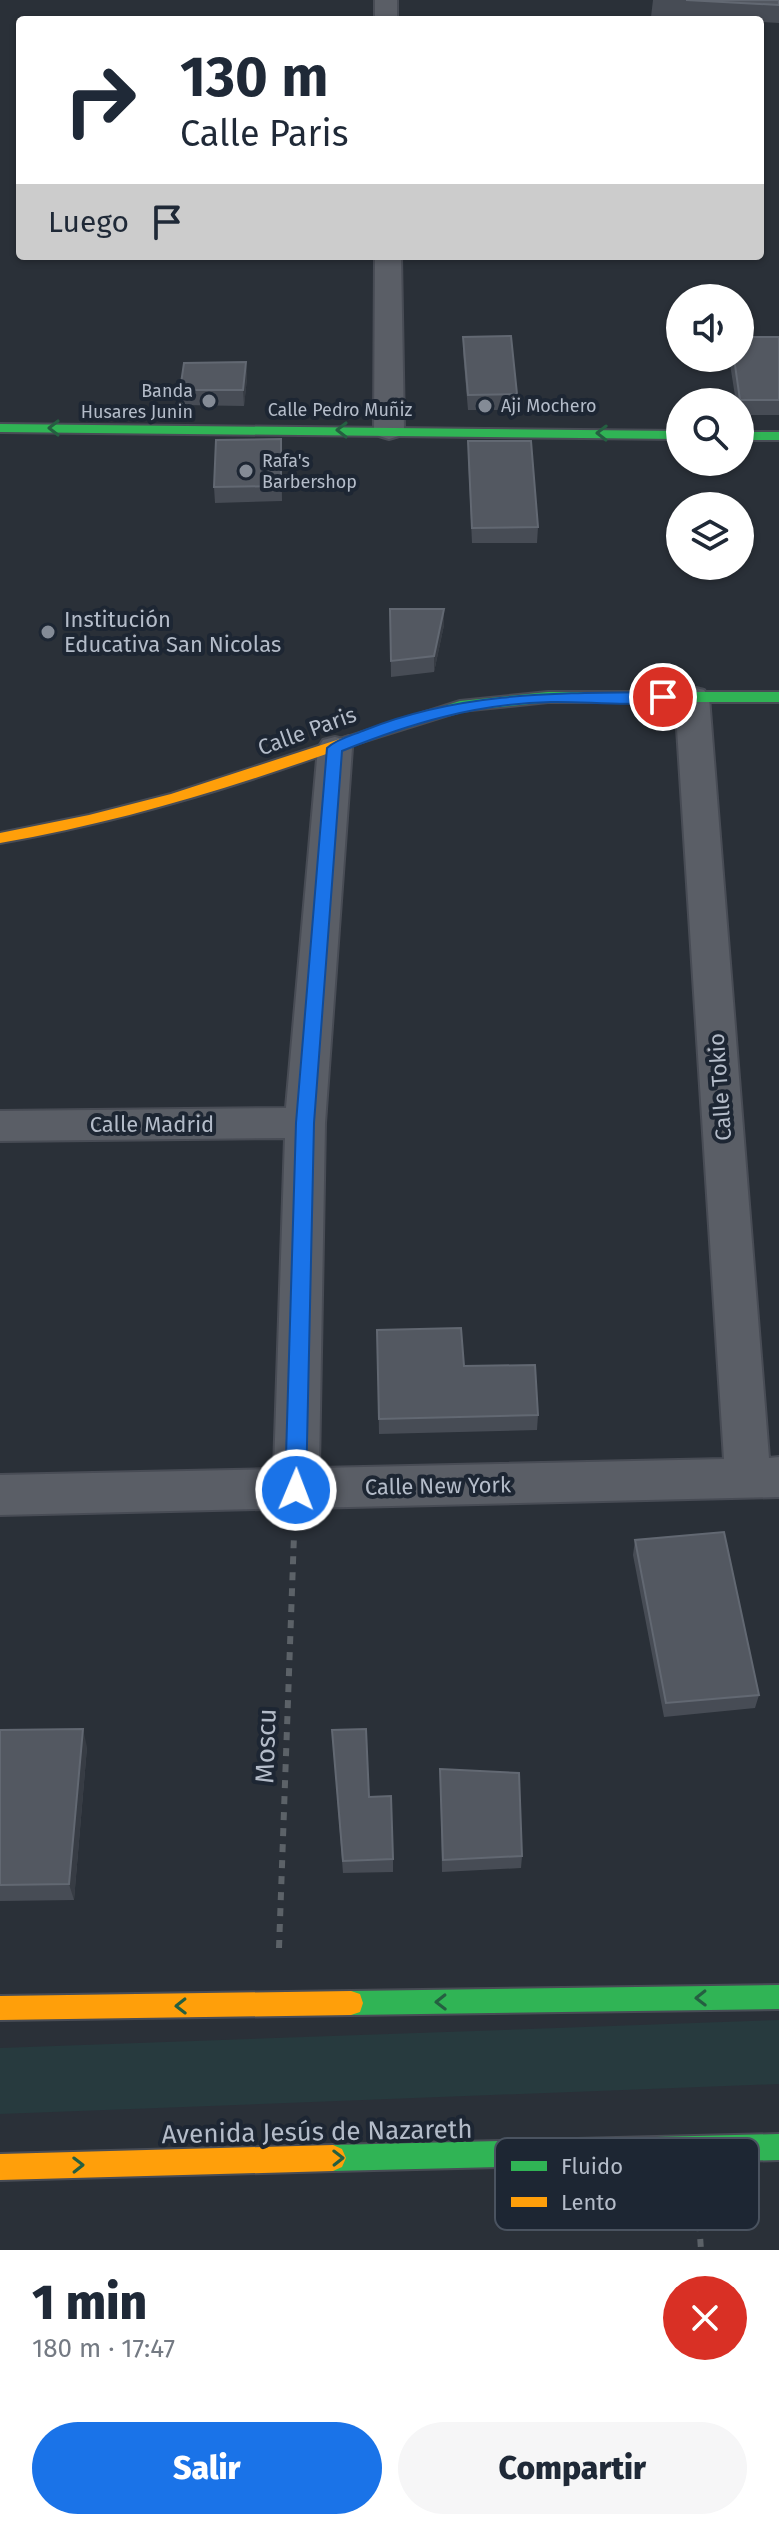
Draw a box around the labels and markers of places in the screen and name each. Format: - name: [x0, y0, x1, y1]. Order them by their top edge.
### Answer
- place label: Banda Husares Junin: [81, 380, 193, 423]
- marker: Banda Husares Junin: [200, 392, 218, 410]
- place label: Aji Mochero: [501, 395, 597, 417]
- marker: Aji Mochero: [476, 397, 494, 415]
- place label: Rafa's Barbershop: [262, 450, 357, 493]
- marker: Rafa's Barbershop: [237, 462, 255, 480]
- place label: Institución Educativa San Nicolas: [64, 606, 281, 658]
- marker: Institución Educativa San Nicolas: [39, 623, 57, 641]
- pin: [629, 663, 697, 731]

